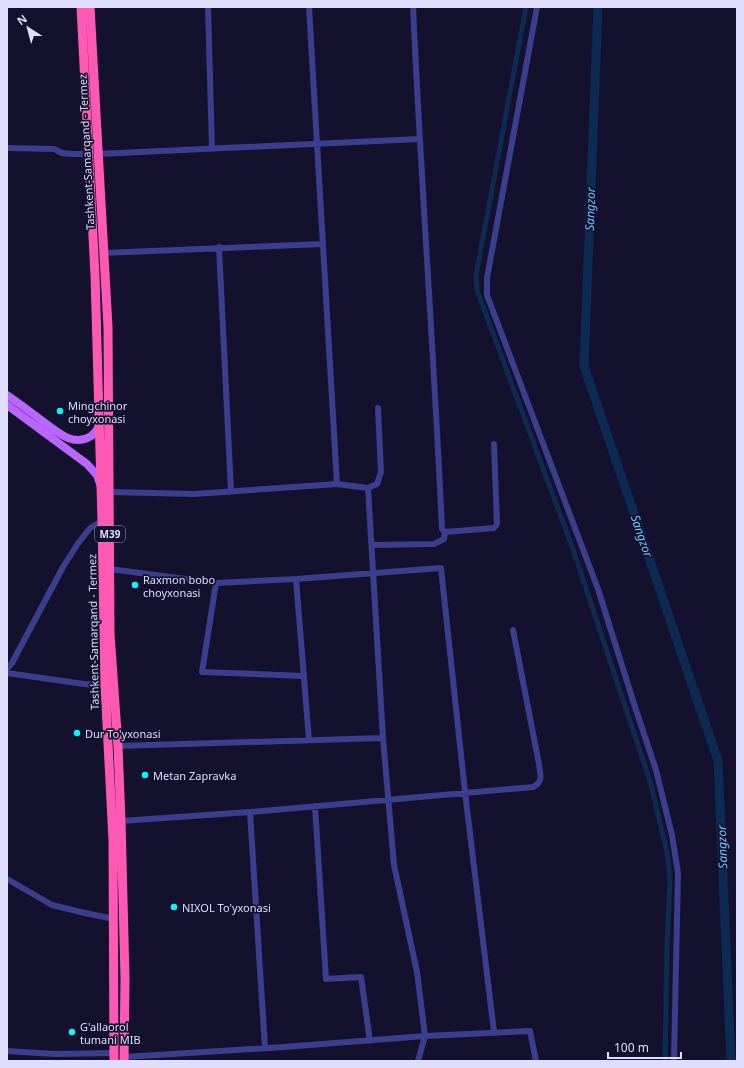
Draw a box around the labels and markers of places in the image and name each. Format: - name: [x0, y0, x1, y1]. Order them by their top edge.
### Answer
- place label: Mingchinor choyxonasi: [68, 398, 128, 426]
- marker: Mingchinor choyxonasi: [55, 406, 65, 416]
- place label: Raxmon bobo choyxonasi: [143, 572, 216, 600]
- marker: Raxmon bobo choyxonasi: [130, 580, 140, 590]
- place label: Dur To'yxonasi: [85, 726, 161, 741]
- marker: Dur To'yxonasi: [72, 728, 82, 738]
- place label: Metan Zapravka: [153, 768, 236, 783]
- marker: Metan Zapravka: [140, 770, 150, 780]
- place label: NIXOL To'yxonasi: [182, 900, 271, 915]
- marker: NIXOL To'yxonasi: [169, 902, 179, 912]
- place label: G'allaorol tumani MIB: [80, 1019, 141, 1047]
- marker: G'allaorol tumani MIB: [67, 1027, 77, 1037]

